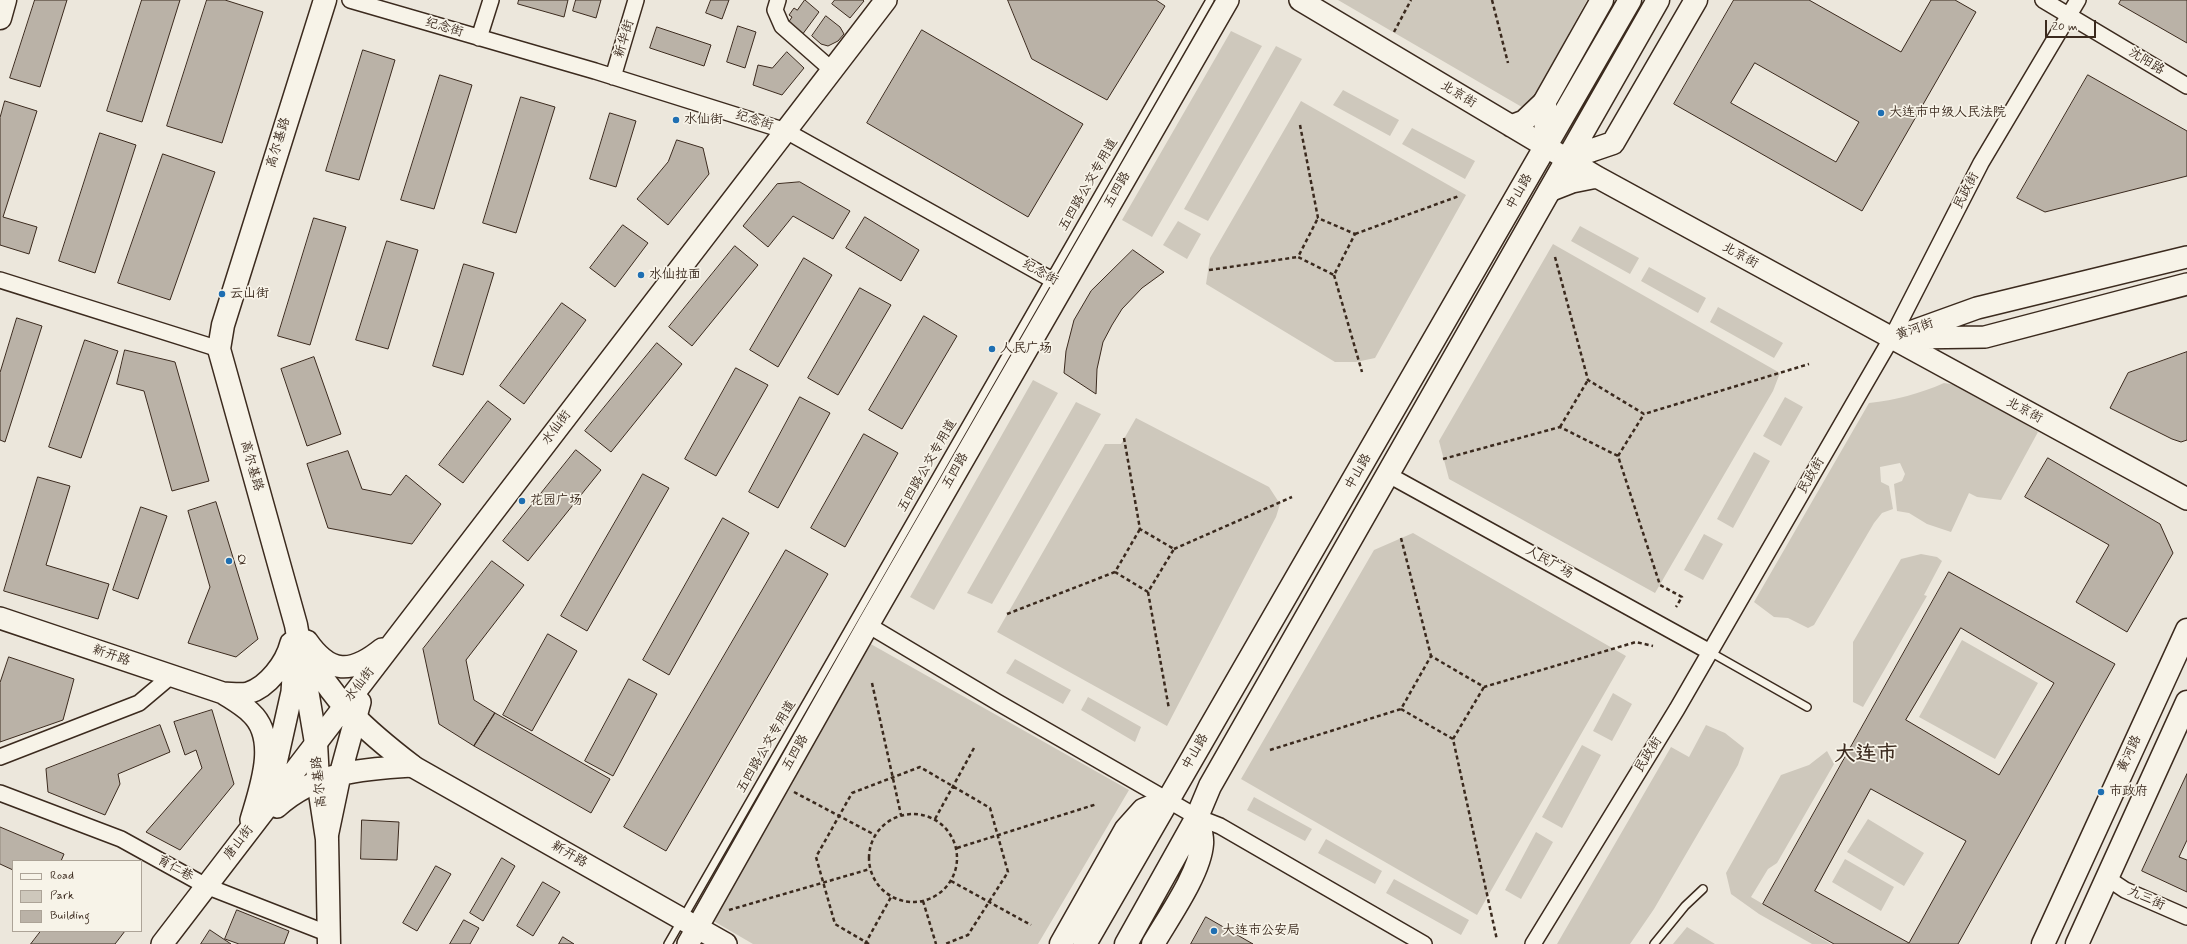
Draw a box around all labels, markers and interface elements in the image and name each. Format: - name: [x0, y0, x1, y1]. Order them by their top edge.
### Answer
- scale bar: [2047, 12, 2098, 38]
- street label: 纪念街: [423, 15, 465, 41]
- street label: 新华街: [612, 18, 638, 60]
- text: 20 m: [2052, 19, 2078, 35]
- street label: 沈阳路: [2125, 45, 2167, 79]
- street label: 北京街: [1437, 78, 1479, 112]
- place label: 大连市中级人民法院: [1889, 105, 2006, 121]
- street label: 纪念街: [733, 108, 775, 134]
- marker: 大连市中级人民法院: [1876, 108, 1886, 118]
- place label: 水仙街: [684, 112, 723, 128]
- marker: 水仙街: [671, 115, 681, 125]
- street label: 高尔基路: [264, 116, 294, 170]
- street label: 五四路公交专用道: [1056, 136, 1122, 234]
- street label: 五四路: [1101, 169, 1135, 211]
- street label: 民政街: [1951, 170, 1983, 212]
- street label: 中山路: [1503, 171, 1537, 213]
- street label: 北京街: [1719, 240, 1761, 272]
- street label: 纪念街: [1019, 257, 1061, 289]
- place label: 水仙拉面: [649, 267, 701, 283]
- marker: 水仙拉面: [636, 270, 646, 280]
- place label: 云山街: [230, 286, 269, 302]
- marker: 云山街: [217, 289, 227, 299]
- street label: 黄河街: [1894, 316, 1936, 344]
- place label: 人民广场: [1000, 341, 1052, 357]
- marker: 人民广场: [987, 344, 997, 354]
- street label: 北京街: [2003, 395, 2045, 427]
- street label: 水仙街: [539, 408, 575, 448]
- street label: 五四路公交专用道: [895, 417, 961, 515]
- street label: 高尔基路: [236, 439, 266, 493]
- street label: 五四路: [939, 450, 973, 492]
- street label: 中山路: [1342, 451, 1376, 493]
- street label: 民政街: [1795, 455, 1829, 497]
- place label: 花园广场: [530, 493, 582, 509]
- marker: 花园广场: [517, 496, 527, 506]
- street label: 人民广场: [1522, 544, 1576, 582]
- place label: Q: [237, 553, 247, 569]
- marker: Q: [224, 556, 234, 566]
- street label: 新开路: [90, 642, 132, 670]
- street label: 水仙街: [342, 665, 378, 705]
- street label: 五四路公交专用道: [734, 698, 800, 796]
- street label: 中山路: [1179, 731, 1213, 773]
- street label: 五四路: [779, 732, 813, 774]
- street label: 黄河路: [2115, 733, 2145, 775]
- street label: 民政街: [1632, 734, 1666, 776]
- district label: 大连市: [1835, 743, 1897, 769]
- street label: 高尔基路: [310, 755, 330, 809]
- place label: 市政府: [2109, 784, 2148, 800]
- marker: 市政府: [2096, 787, 2106, 797]
- street label: 唐山街: [221, 823, 257, 863]
- street label: 新开路: [548, 838, 590, 872]
- street label: 育仁巷: [154, 853, 196, 885]
- legend: [12, 860, 142, 932]
- text: Road: [50, 868, 74, 884]
- street label: 九三街: [2125, 884, 2167, 914]
- text: Park: [50, 888, 74, 904]
- text: Building: [50, 908, 90, 924]
- place label: 大连市公安局: [1222, 923, 1300, 939]
- marker: 大连市公安局: [1209, 926, 1219, 936]

